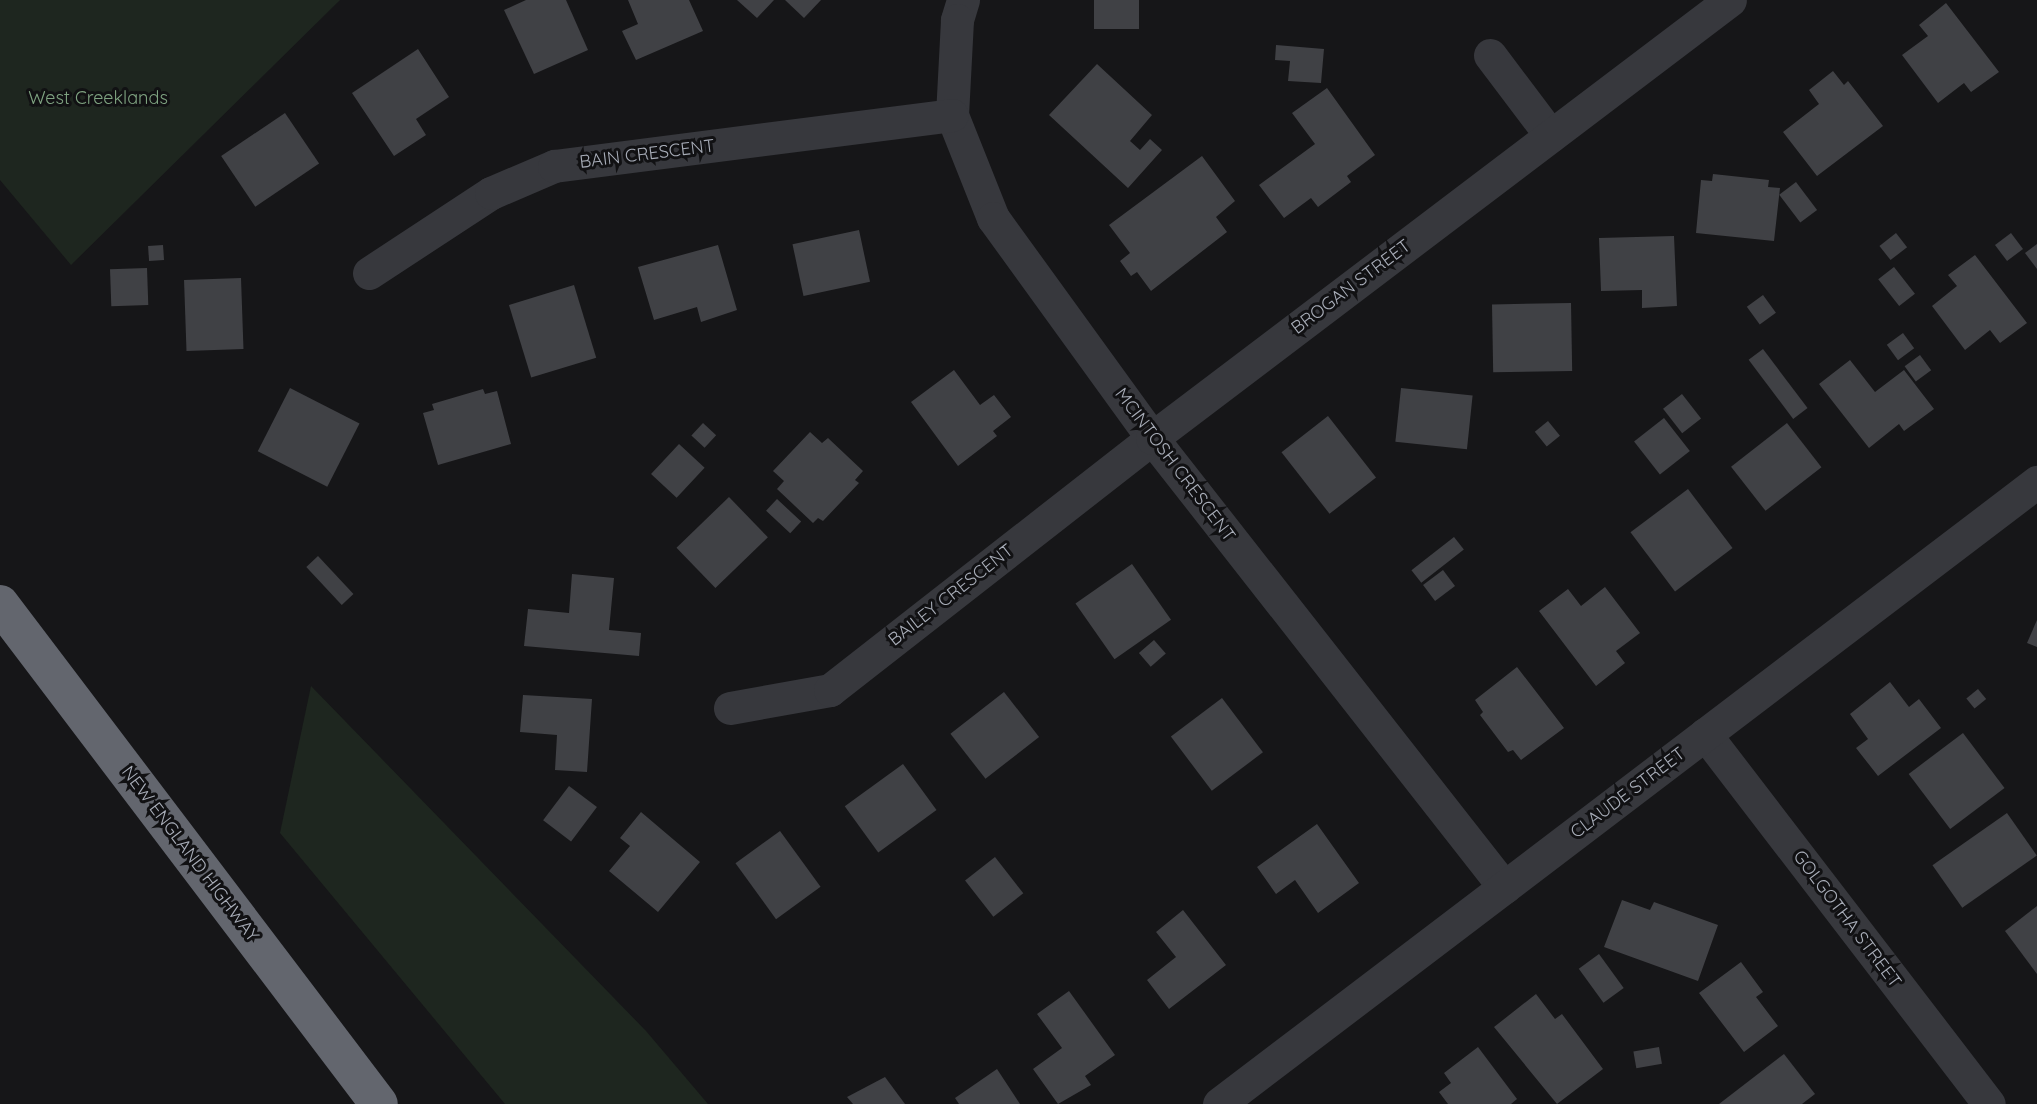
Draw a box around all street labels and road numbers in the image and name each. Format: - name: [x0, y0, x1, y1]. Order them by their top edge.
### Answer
- street label: BAIN CRESCENT: [578, 135, 716, 173]
- street label: BROGAN STREET: [1287, 235, 1415, 339]
- street label: MCINTOSH CRESCENT: [1110, 384, 1240, 546]
- street label: BAILEY CRESCENT: [884, 539, 1018, 651]
- street label: CLAUDE STREET: [1566, 743, 1690, 843]
- street label: NEW ENGLAND HIGHWAY: [117, 762, 263, 946]
- street label: GOLGOTHA STREET: [1788, 846, 1906, 992]

